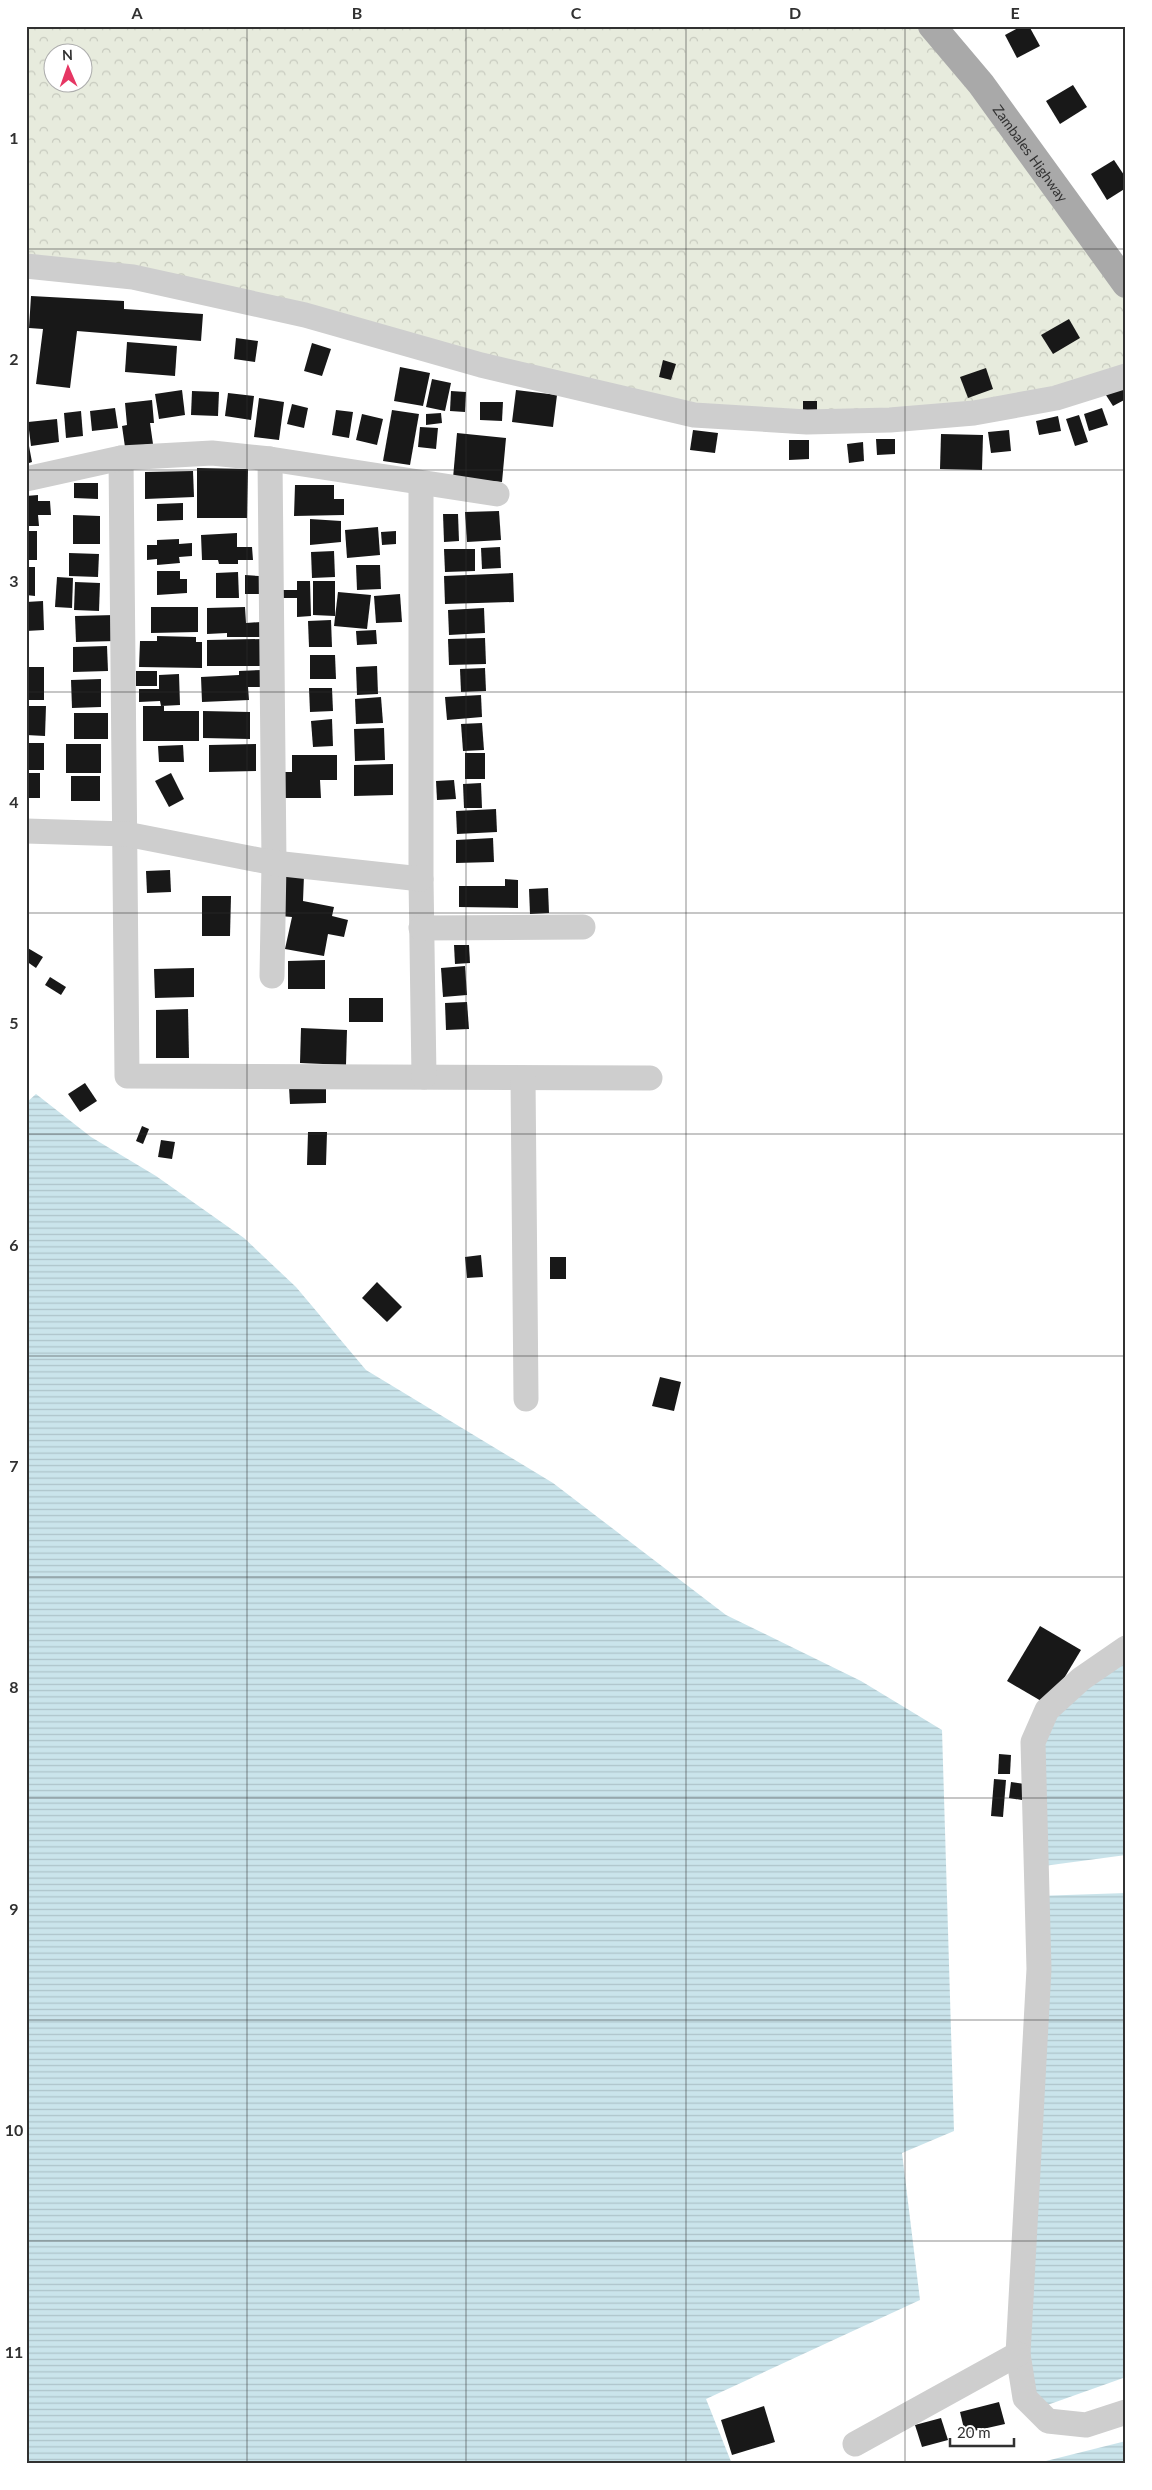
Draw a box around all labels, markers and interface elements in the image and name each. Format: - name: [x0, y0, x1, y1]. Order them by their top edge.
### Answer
- text: A: [130, 3, 143, 22]
- text: B: [352, 3, 362, 22]
- text: C: [571, 3, 582, 22]
- text: D: [789, 3, 801, 22]
- text: E: [1010, 3, 1020, 22]
- north arrow: [42, 42, 92, 92]
- text: N: [62, 46, 73, 63]
- street label: Zambales Highway: [990, 101, 1072, 205]
- text: 1: [9, 128, 19, 147]
- text: 2: [9, 349, 19, 368]
- text: 3: [9, 571, 19, 590]
- text: 4: [9, 792, 19, 811]
- text: 5: [9, 1013, 19, 1032]
- text: 6: [9, 1235, 19, 1254]
- text: 7: [9, 1456, 19, 1475]
- text: 8: [9, 1677, 19, 1696]
- text: 9: [9, 1899, 19, 1918]
- text: 10: [5, 2120, 23, 2139]
- text: 11: [5, 2342, 23, 2361]
- scale bar: [950, 2415, 1013, 2447]
- text: 20 m: [957, 2423, 991, 2441]

